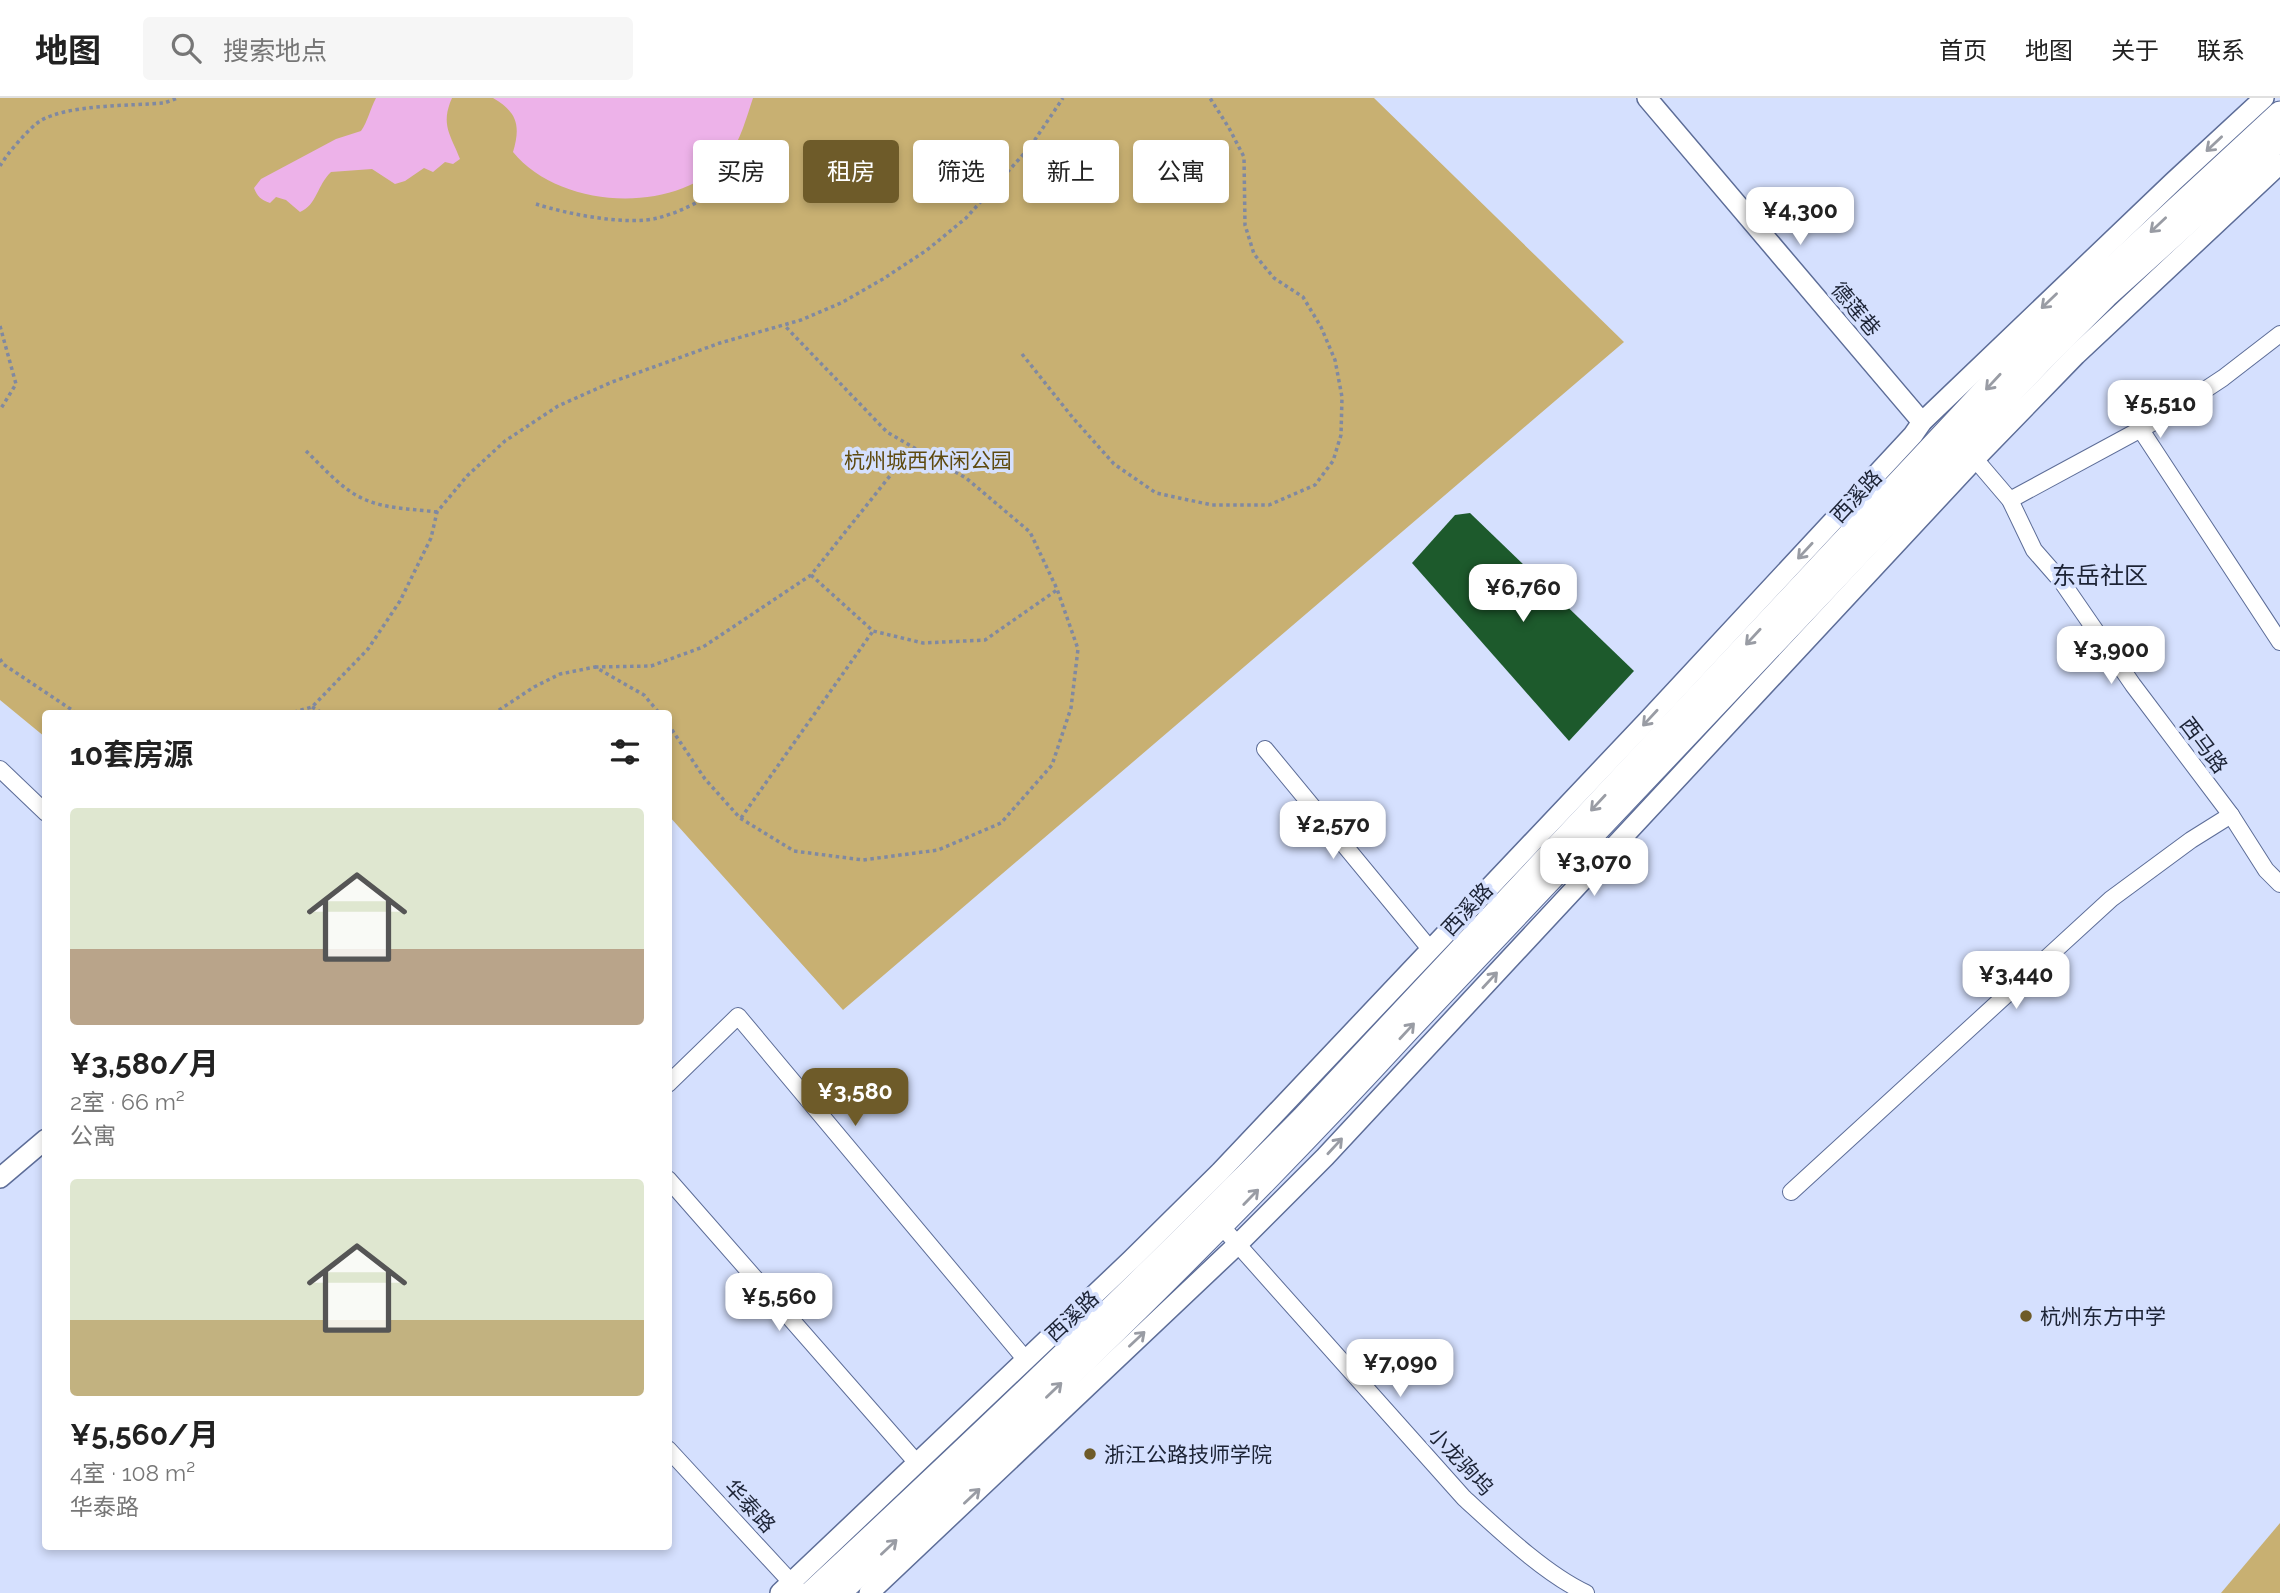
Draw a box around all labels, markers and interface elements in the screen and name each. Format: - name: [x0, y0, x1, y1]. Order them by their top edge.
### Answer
- search box: [143, 17, 633, 80]
- icon: search: [167, 29, 205, 67]
- text: 地图: [35, 31, 101, 70]
- text: 搜索地点: [223, 36, 327, 66]
- text: 首页: [1939, 36, 1987, 65]
- text: 地图: [2025, 36, 2073, 65]
- text: 关于: [2111, 36, 2159, 65]
- text: 联系: [2197, 36, 2245, 65]
- one-way arrow: [2206, 136, 2223, 153]
- chip: 买房: [693, 140, 789, 203]
- chip: 租房: [803, 140, 899, 203]
- chip: 筛选: [913, 140, 1009, 203]
- chip: 新上: [1023, 140, 1119, 203]
- chip: 公寓: [1133, 140, 1229, 203]
- pin: ¥4,300: [1743, 188, 1857, 247]
- text: ¥4,300: [1762, 196, 1838, 223]
- one-way arrow: [2149, 217, 2167, 233]
- street label: 德莲巷: [1826, 277, 1886, 341]
- one-way arrow: [2041, 292, 2058, 309]
- one-way arrow: [1985, 373, 2001, 391]
- pin: ¥5,510: [2103, 380, 2217, 440]
- text: ¥5,510: [2124, 389, 2196, 416]
- park label: 杭州城西休闲公园: [844, 448, 1012, 473]
- street label: 西溪路: [1825, 464, 1887, 528]
- one-way arrow: [1796, 542, 1813, 559]
- district label: 东岳社区: [2052, 561, 2148, 590]
- pin: ¥6,760: [1466, 564, 1580, 624]
- text: ¥6,760: [1485, 573, 1561, 600]
- pin: ¥3,900: [2054, 626, 2168, 686]
- one-way arrow: [1745, 628, 1762, 645]
- text: ¥3,900: [2073, 635, 2149, 662]
- one-way arrow: [1641, 709, 1658, 726]
- street label: 西马路: [2175, 712, 2233, 778]
- icon: filters: [606, 733, 644, 771]
- text: 10套房源: [70, 737, 193, 772]
- one-way arrow: [1589, 794, 1606, 811]
- pin: ¥2,570: [1276, 802, 1390, 861]
- text: ¥2,570: [1296, 810, 1370, 837]
- pin: ¥3,070: [1537, 838, 1651, 898]
- text: ¥3,070: [1556, 847, 1632, 874]
- icon: home: [294, 854, 420, 980]
- street label: 西溪路: [1436, 877, 1498, 941]
- pin: ¥3,440: [1959, 951, 2073, 1011]
- text: ¥3,440: [1979, 960, 2053, 987]
- one-way arrow: [1482, 972, 1499, 989]
- one-way arrow: [1399, 1023, 1416, 1040]
- text: ¥3,580/月: [70, 1046, 219, 1081]
- pin: ¥3,580: [798, 1068, 912, 1128]
- text: ¥3,580: [817, 1077, 893, 1104]
- text: 2室 · 66 m²: [70, 1088, 185, 1115]
- text: 公寓: [70, 1122, 116, 1149]
- one-way arrow: [1327, 1137, 1343, 1155]
- one-way arrow: [1243, 1188, 1260, 1205]
- icon: home: [294, 1225, 420, 1351]
- pin: ¥5,560: [722, 1274, 836, 1333]
- text: ¥5,560: [741, 1282, 817, 1309]
- street label: 西溪路: [1040, 1285, 1104, 1347]
- place label: 杭州东方中学: [2040, 1304, 2166, 1329]
- marker: 杭州东方中学: [2018, 1308, 2034, 1324]
- one-way arrow: [1128, 1331, 1145, 1348]
- pin: ¥7,090: [1343, 1340, 1457, 1399]
- text: ¥7,090: [1362, 1348, 1438, 1375]
- one-way arrow: [1045, 1382, 1062, 1399]
- text: ¥5,560/月: [70, 1417, 219, 1452]
- street label: 小龙驹坞: [1423, 1422, 1499, 1500]
- place label: 浙江公路技师学院: [1104, 1442, 1272, 1467]
- marker: 浙江公路技师学院: [1082, 1446, 1098, 1462]
- text: 4室 · 108 m²: [70, 1459, 195, 1486]
- street label: 华泰路: [719, 1474, 781, 1538]
- one-way arrow: [963, 1487, 980, 1504]
- text: 华泰路: [70, 1493, 139, 1520]
- one-way arrow: [880, 1538, 897, 1555]

